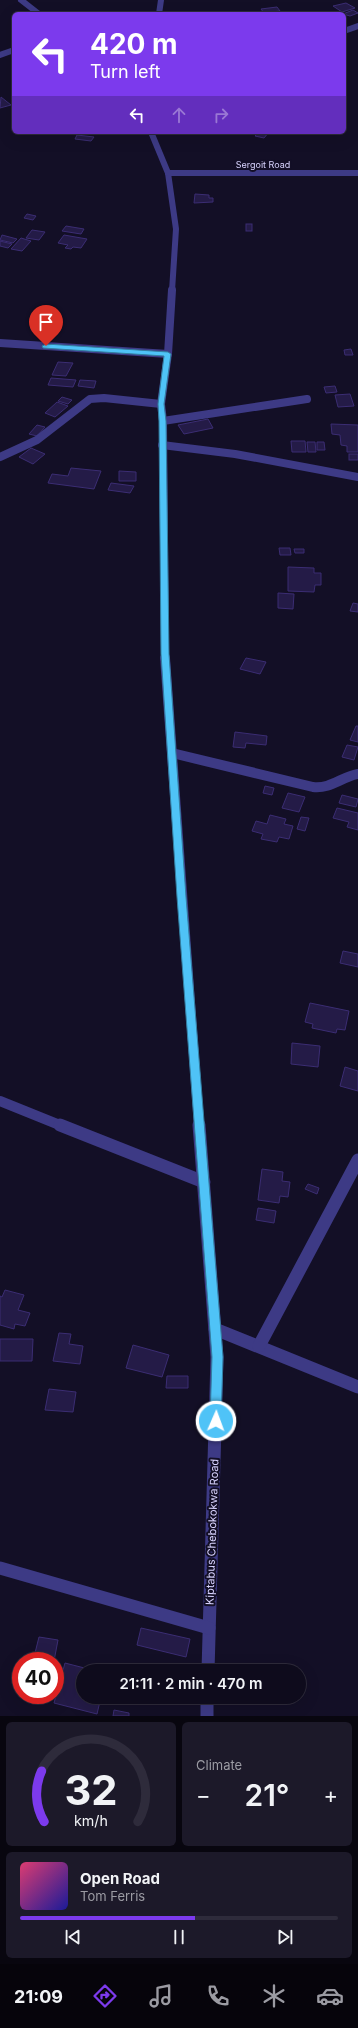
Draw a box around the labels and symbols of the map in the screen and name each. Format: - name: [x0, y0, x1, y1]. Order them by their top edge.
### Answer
- street label: Sergoit Road: [236, 159, 290, 170]
- pin: [29, 305, 63, 346]
- position arrow: [195, 1400, 237, 1442]
- street label: Kiptabus Chebokokwa Road: [202, 1459, 222, 1605]
- speed limit sign: 40: [12, 1652, 64, 1704]

